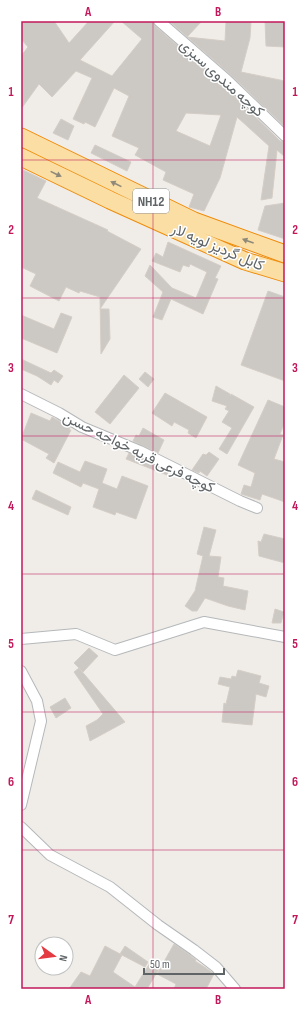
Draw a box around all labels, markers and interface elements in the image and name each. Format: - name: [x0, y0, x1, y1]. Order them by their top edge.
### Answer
- text: A: [84, 4, 92, 20]
- text: B: [215, 4, 221, 20]
- street label: کوچه مندوی سبزی: [175, 35, 268, 122]
- text: 1: [8, 84, 14, 100]
- text: 1: [292, 84, 298, 100]
- one-way arrow: [50, 171, 62, 177]
- one-way arrow: [111, 181, 122, 187]
- road number: NH12: [133, 189, 169, 213]
- street label: کابل گردیز لویه لار: [168, 219, 267, 276]
- text: 2: [8, 222, 14, 238]
- text: 2: [292, 222, 298, 238]
- one-way arrow: [242, 238, 254, 244]
- text: 3: [8, 360, 14, 376]
- text: 3: [292, 360, 298, 376]
- street label: کوچه فرعی قریه خواجه حسن: [60, 407, 218, 498]
- text: 4: [8, 498, 14, 514]
- text: 4: [292, 498, 298, 514]
- text: 5: [8, 636, 14, 652]
- text: 5: [292, 636, 298, 652]
- text: 6: [8, 774, 14, 790]
- text: 6: [292, 774, 298, 790]
- text: 7: [8, 912, 14, 928]
- text: 7: [292, 912, 298, 928]
- north arrow: [34, 936, 74, 976]
- scale bar: [144, 950, 224, 976]
- text: N: [56, 954, 70, 963]
- text: 50 m: [150, 957, 170, 972]
- text: A: [84, 992, 92, 1008]
- text: B: [215, 992, 221, 1008]

